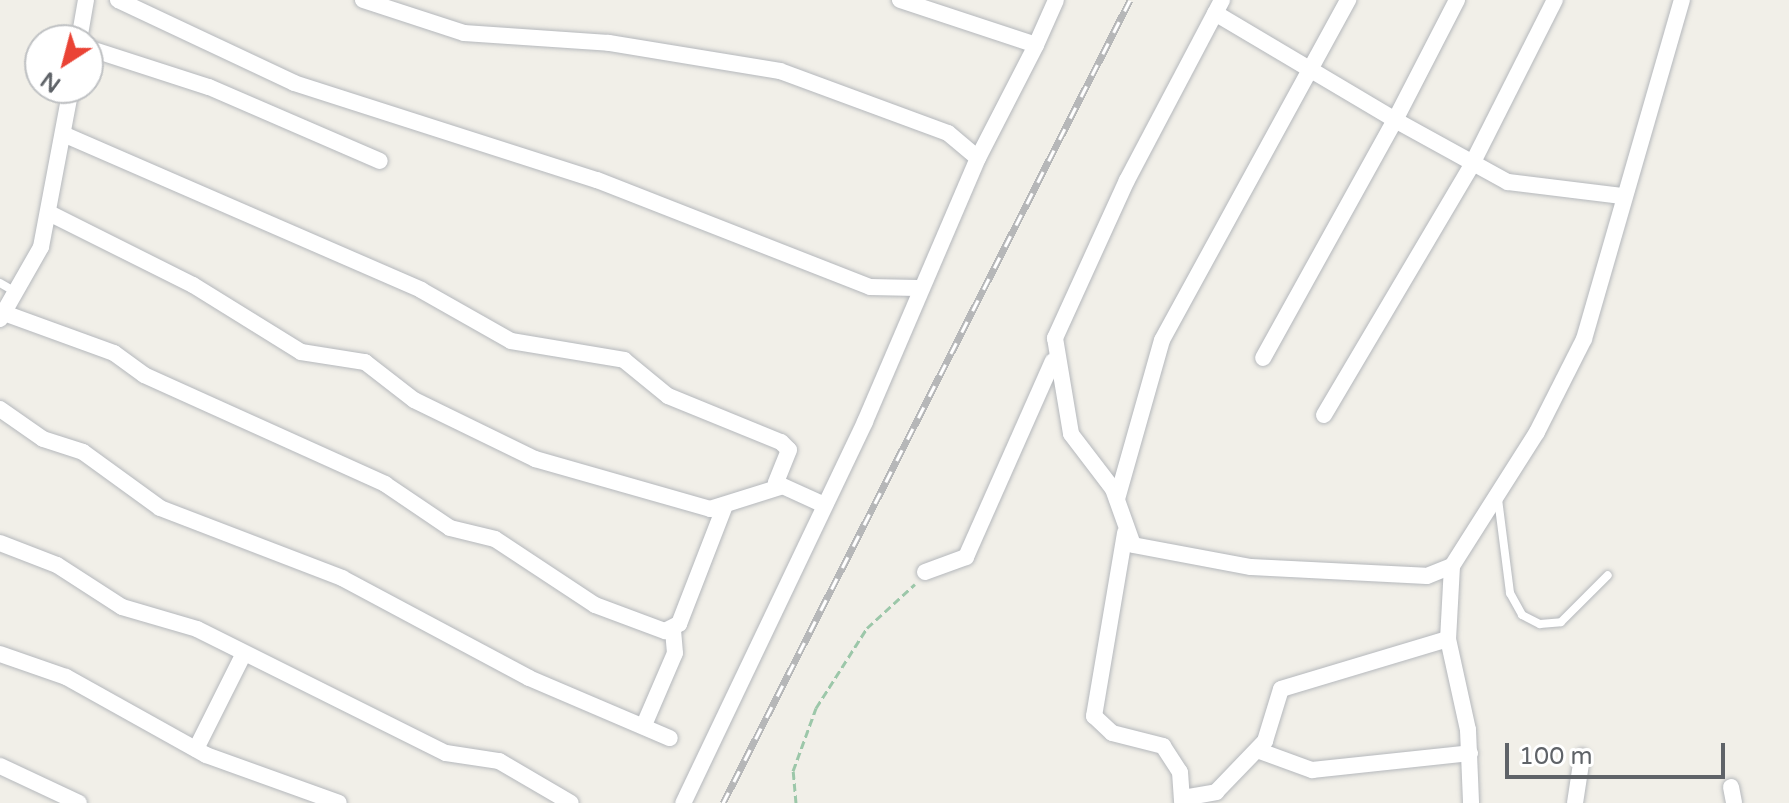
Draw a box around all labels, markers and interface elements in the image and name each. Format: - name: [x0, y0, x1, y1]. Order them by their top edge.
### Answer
- north arrow: [24, 24, 104, 104]
- text: N: [36, 66, 66, 98]
- scale bar: [1509, 727, 1729, 777]
- text: 100 m: [1519, 742, 1593, 771]

